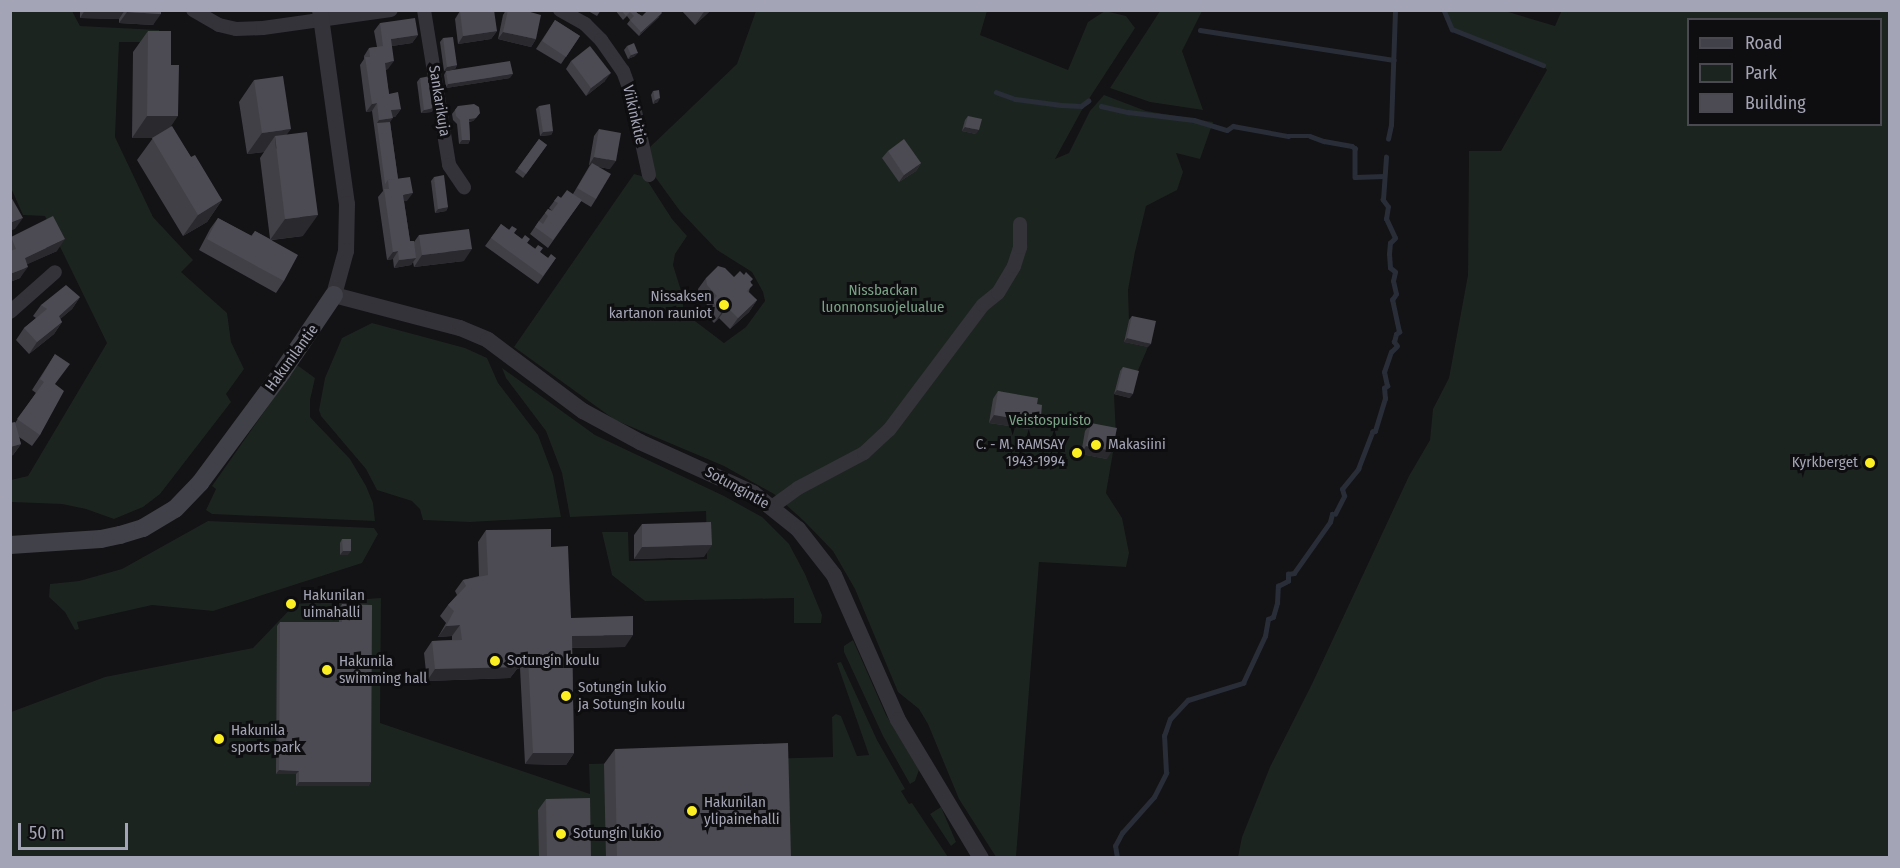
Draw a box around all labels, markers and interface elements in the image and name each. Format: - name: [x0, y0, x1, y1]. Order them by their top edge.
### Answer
- legend: [1687, 18, 1882, 126]
- text: Road: [1745, 32, 1782, 54]
- text: Park: [1745, 62, 1777, 84]
- street label: Sankarikuja: [425, 64, 453, 138]
- street label: Viikinkitie: [618, 83, 650, 147]
- text: Building: [1745, 92, 1806, 114]
- park label: Nissbackan luonnonsuojelualue: [822, 281, 944, 316]
- place label: Nissaksen kartanon rauniot: [609, 287, 712, 322]
- marker: Nissaksen kartanon rauniot: [717, 298, 731, 312]
- street label: Hakunilantie: [262, 321, 322, 395]
- park label: Veistospuisto: [1009, 412, 1091, 430]
- place label: C. - M. RAMSAY 1943-1994: [976, 435, 1065, 470]
- place label: Makasiini: [1108, 436, 1166, 454]
- marker: Makasiini: [1089, 438, 1103, 452]
- marker: C. - M. RAMSAY 1943-1994: [1070, 446, 1084, 460]
- place label: Kyrkberget: [1792, 454, 1858, 472]
- marker: Kyrkberget: [1863, 456, 1877, 470]
- street label: Sotungintie: [702, 463, 772, 513]
- place label: Hakunilan uimahalli: [303, 586, 365, 621]
- marker: Hakunilan uimahalli: [284, 597, 298, 611]
- place label: Hakunila swimming hall: [339, 652, 427, 687]
- place label: Sotungin koulu: [507, 652, 600, 670]
- marker: Sotungin koulu: [488, 654, 502, 668]
- marker: Hakunila swimming hall: [320, 663, 334, 677]
- place label: Sotungin lukio ja Sotungin koulu: [578, 678, 685, 713]
- marker: Sotungin lukio ja Sotungin koulu: [559, 689, 573, 703]
- place label: Hakunila sports park: [231, 721, 301, 756]
- marker: Hakunila sports park: [212, 732, 226, 746]
- place label: Hakunilan ylipainehalli: [704, 793, 780, 828]
- marker: Hakunilan ylipainehalli: [685, 804, 699, 818]
- scale bar: [21, 811, 130, 849]
- text: 50 m: [29, 822, 65, 844]
- place label: Sotungin lukio: [573, 825, 662, 843]
- marker: Sotungin lukio: [554, 827, 568, 841]

